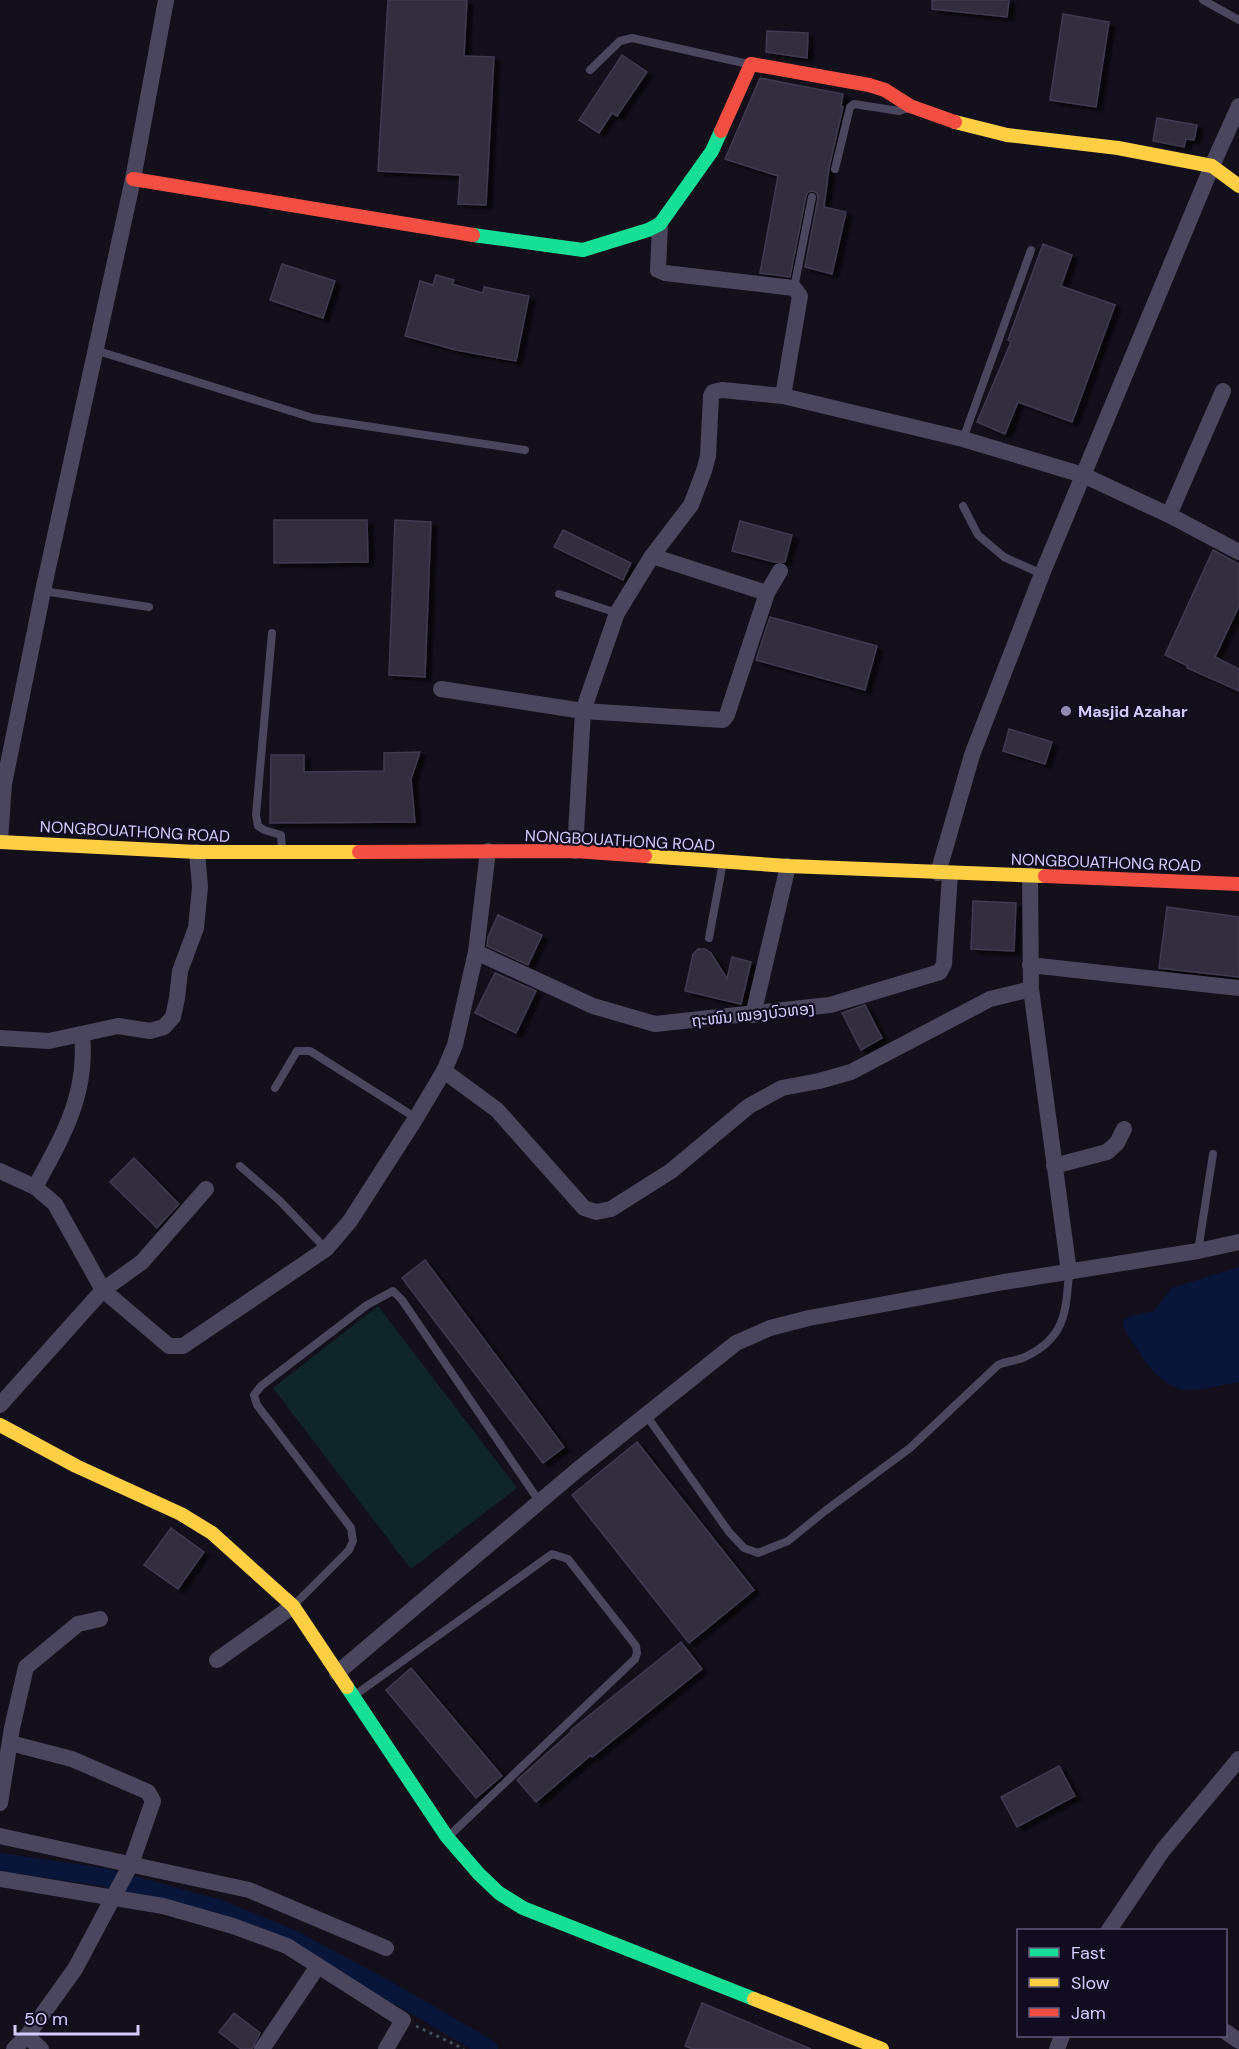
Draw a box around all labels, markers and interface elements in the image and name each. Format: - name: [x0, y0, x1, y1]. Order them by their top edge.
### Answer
- place label: Masjid Azahar: [1078, 701, 1188, 722]
- marker: Masjid Azahar: [1059, 704, 1073, 718]
- street label: NONGBOUATHONG ROAD: [39, 816, 231, 847]
- street label: NONGBOUATHONG ROAD: [524, 825, 716, 856]
- street label: NONGBOUATHONG ROAD: [1010, 849, 1202, 876]
- street label: ຖະໜົນ ໝອງບົວທອງ: [690, 998, 816, 1031]
- legend: [1017, 1929, 1227, 2037]
- text: Fast: [1071, 1941, 1106, 1965]
- text: Slow: [1071, 1971, 1110, 1995]
- scale bar: [15, 1998, 138, 2036]
- text: Jam: [1071, 2001, 1106, 2025]
- text: 50 m: [24, 2007, 68, 2031]

